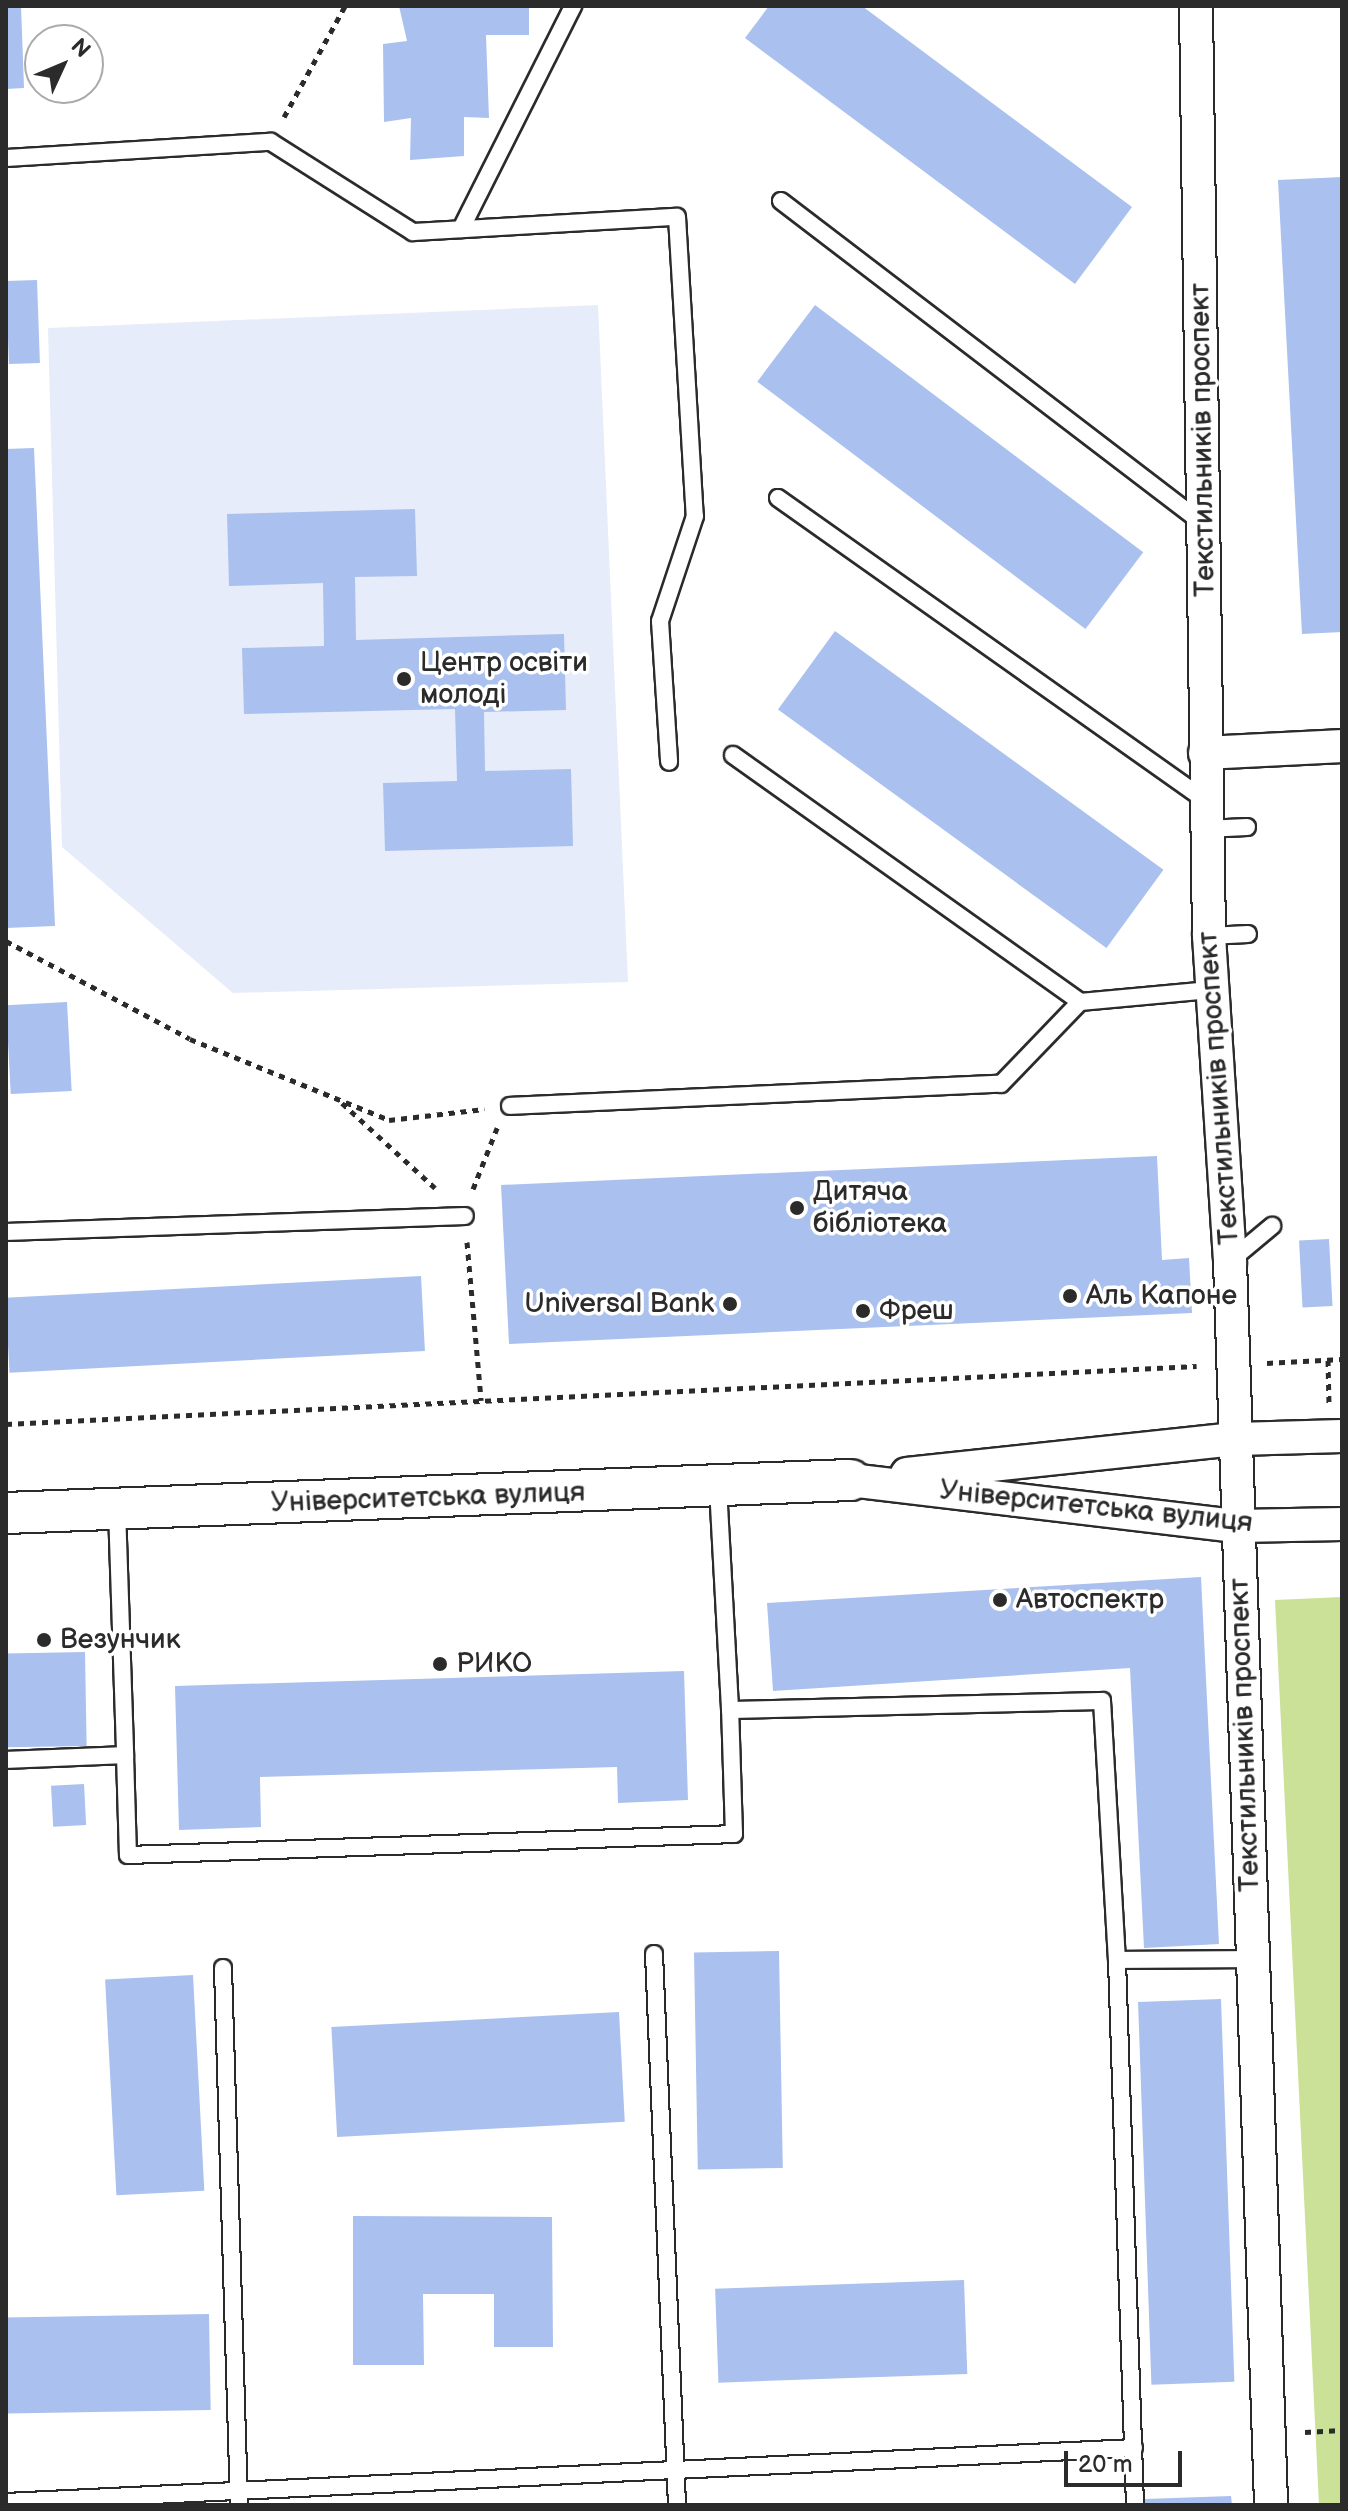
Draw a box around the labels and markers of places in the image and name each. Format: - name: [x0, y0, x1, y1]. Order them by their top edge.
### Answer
- place label: Центр освіти молоді: [420, 646, 588, 712]
- marker: Центр освіти молоді: [395, 670, 413, 688]
- place label: Дитяча бібліотека: [813, 1175, 947, 1241]
- marker: Дитяча бібліотека: [788, 1199, 806, 1217]
- place label: Аль Капоне: [1086, 1279, 1237, 1313]
- place label: Universal Bank: [524, 1287, 714, 1321]
- marker: Аль Капоне: [1061, 1287, 1079, 1305]
- place label: Фреш: [879, 1294, 954, 1328]
- marker: Universal Bank: [721, 1295, 739, 1313]
- marker: Фреш: [854, 1302, 872, 1320]
- place label: Автоспектр: [1016, 1583, 1164, 1617]
- marker: Автоспектр: [991, 1591, 1009, 1609]
- place label: Везунчик: [60, 1623, 181, 1657]
- marker: Везунчик: [35, 1631, 53, 1649]
- place label: РИКО: [456, 1647, 532, 1681]
- marker: РИКО: [431, 1655, 449, 1673]

